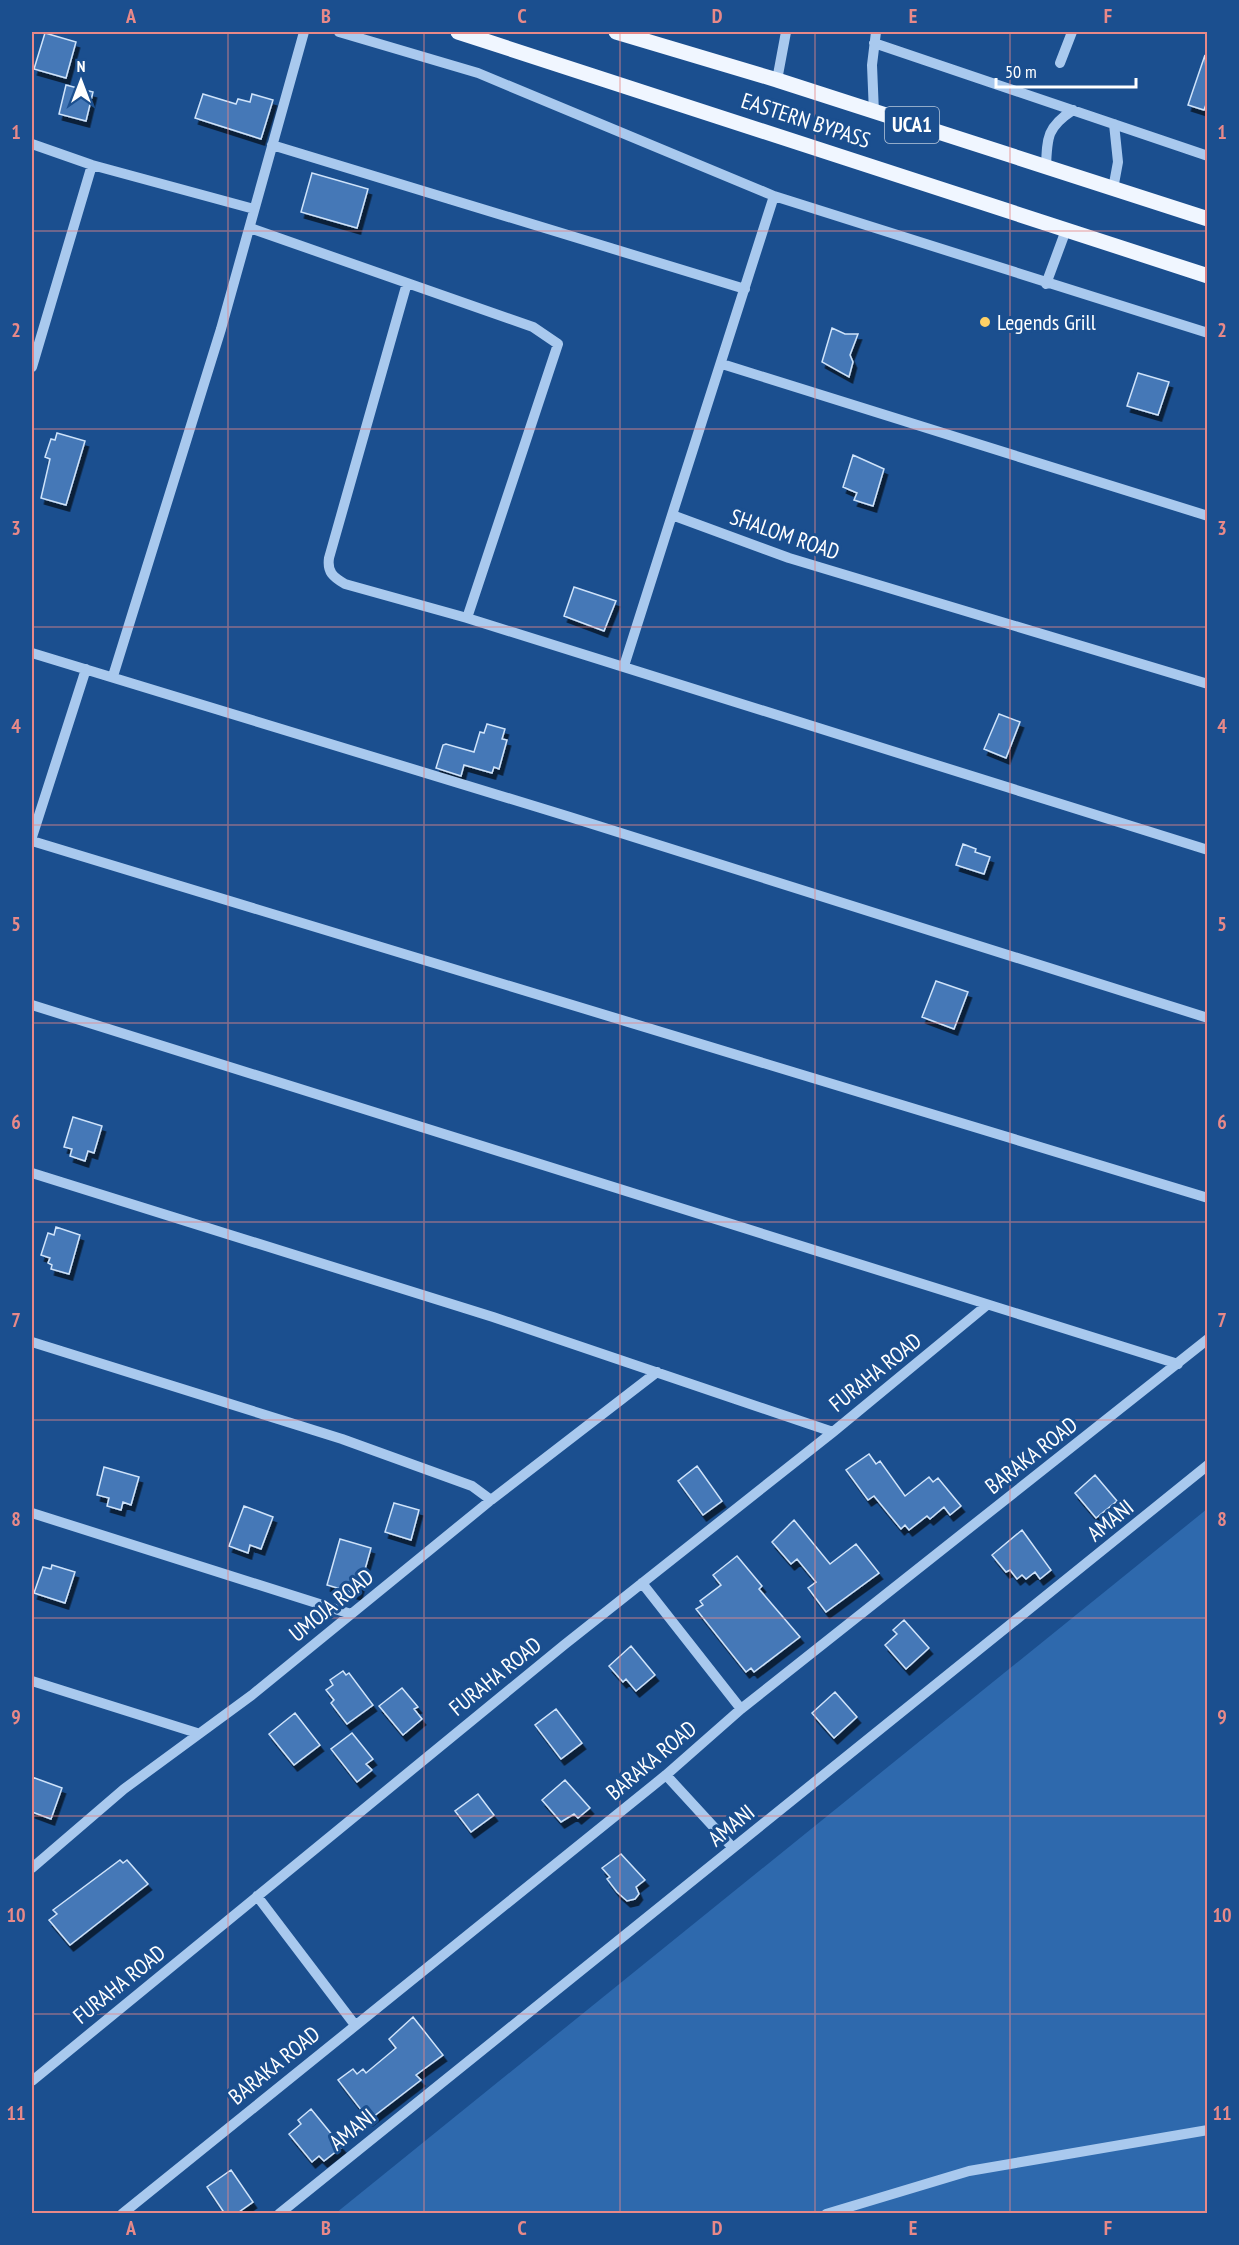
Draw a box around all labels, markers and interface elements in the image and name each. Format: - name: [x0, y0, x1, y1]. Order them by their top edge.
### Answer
- text: A: [125, 3, 137, 29]
- text: B: [321, 3, 331, 29]
- text: C: [517, 3, 527, 29]
- text: D: [712, 3, 723, 29]
- text: E: [909, 3, 917, 29]
- text: F: [1104, 3, 1112, 29]
- north arrow: [51, 51, 111, 111]
- scale bar: [996, 51, 1136, 89]
- text: N: [77, 56, 85, 76]
- text: 50 m: [1005, 60, 1037, 83]
- street label: EASTERN BYPASS: [738, 86, 874, 154]
- road number: UCA1: [885, 107, 939, 143]
- text: 1: [11, 119, 21, 145]
- text: 1: [1217, 119, 1227, 145]
- place label: Legends Grill: [997, 308, 1097, 336]
- marker: Legends Grill: [978, 315, 992, 329]
- text: 2: [11, 317, 21, 343]
- text: 2: [1217, 317, 1227, 343]
- street label: SHALOM ROAD: [727, 502, 843, 566]
- text: 3: [11, 515, 21, 541]
- text: 3: [1217, 515, 1227, 541]
- text: 4: [11, 713, 21, 739]
- text: 4: [1217, 713, 1227, 739]
- text: 5: [11, 911, 21, 937]
- text: 5: [1217, 911, 1227, 937]
- text: 6: [11, 1109, 21, 1135]
- text: 6: [1217, 1109, 1227, 1135]
- text: 7: [11, 1307, 21, 1333]
- text: 7: [1217, 1307, 1227, 1333]
- street label: FURAHA ROAD: [823, 1326, 927, 1418]
- street label: BARAKA ROAD: [979, 1410, 1083, 1500]
- street label: AMANI: [1081, 1493, 1139, 1547]
- text: 8: [11, 1506, 21, 1532]
- text: 8: [1217, 1506, 1227, 1532]
- street label: UMOJA ROAD: [283, 1562, 379, 1648]
- street label: FURAHA ROAD: [443, 1630, 547, 1722]
- text: 9: [11, 1704, 21, 1730]
- text: 9: [1217, 1704, 1227, 1730]
- street label: BARAKA ROAD: [600, 1714, 702, 1806]
- street label: AMANI: [702, 1798, 760, 1852]
- text: 10: [6, 1902, 26, 1928]
- text: 10: [1212, 1902, 1232, 1928]
- street label: FURAHA ROAD: [67, 1938, 171, 2030]
- street label: BARAKA ROAD: [223, 2020, 325, 2110]
- text: 11: [6, 2100, 26, 2126]
- text: 11: [1212, 2100, 1232, 2126]
- street label: AMANI: [323, 2102, 381, 2156]
- text: A: [125, 2215, 137, 2241]
- text: B: [321, 2215, 331, 2241]
- text: C: [517, 2215, 527, 2241]
- text: D: [712, 2215, 723, 2241]
- text: E: [909, 2215, 917, 2241]
- text: F: [1104, 2215, 1112, 2241]

